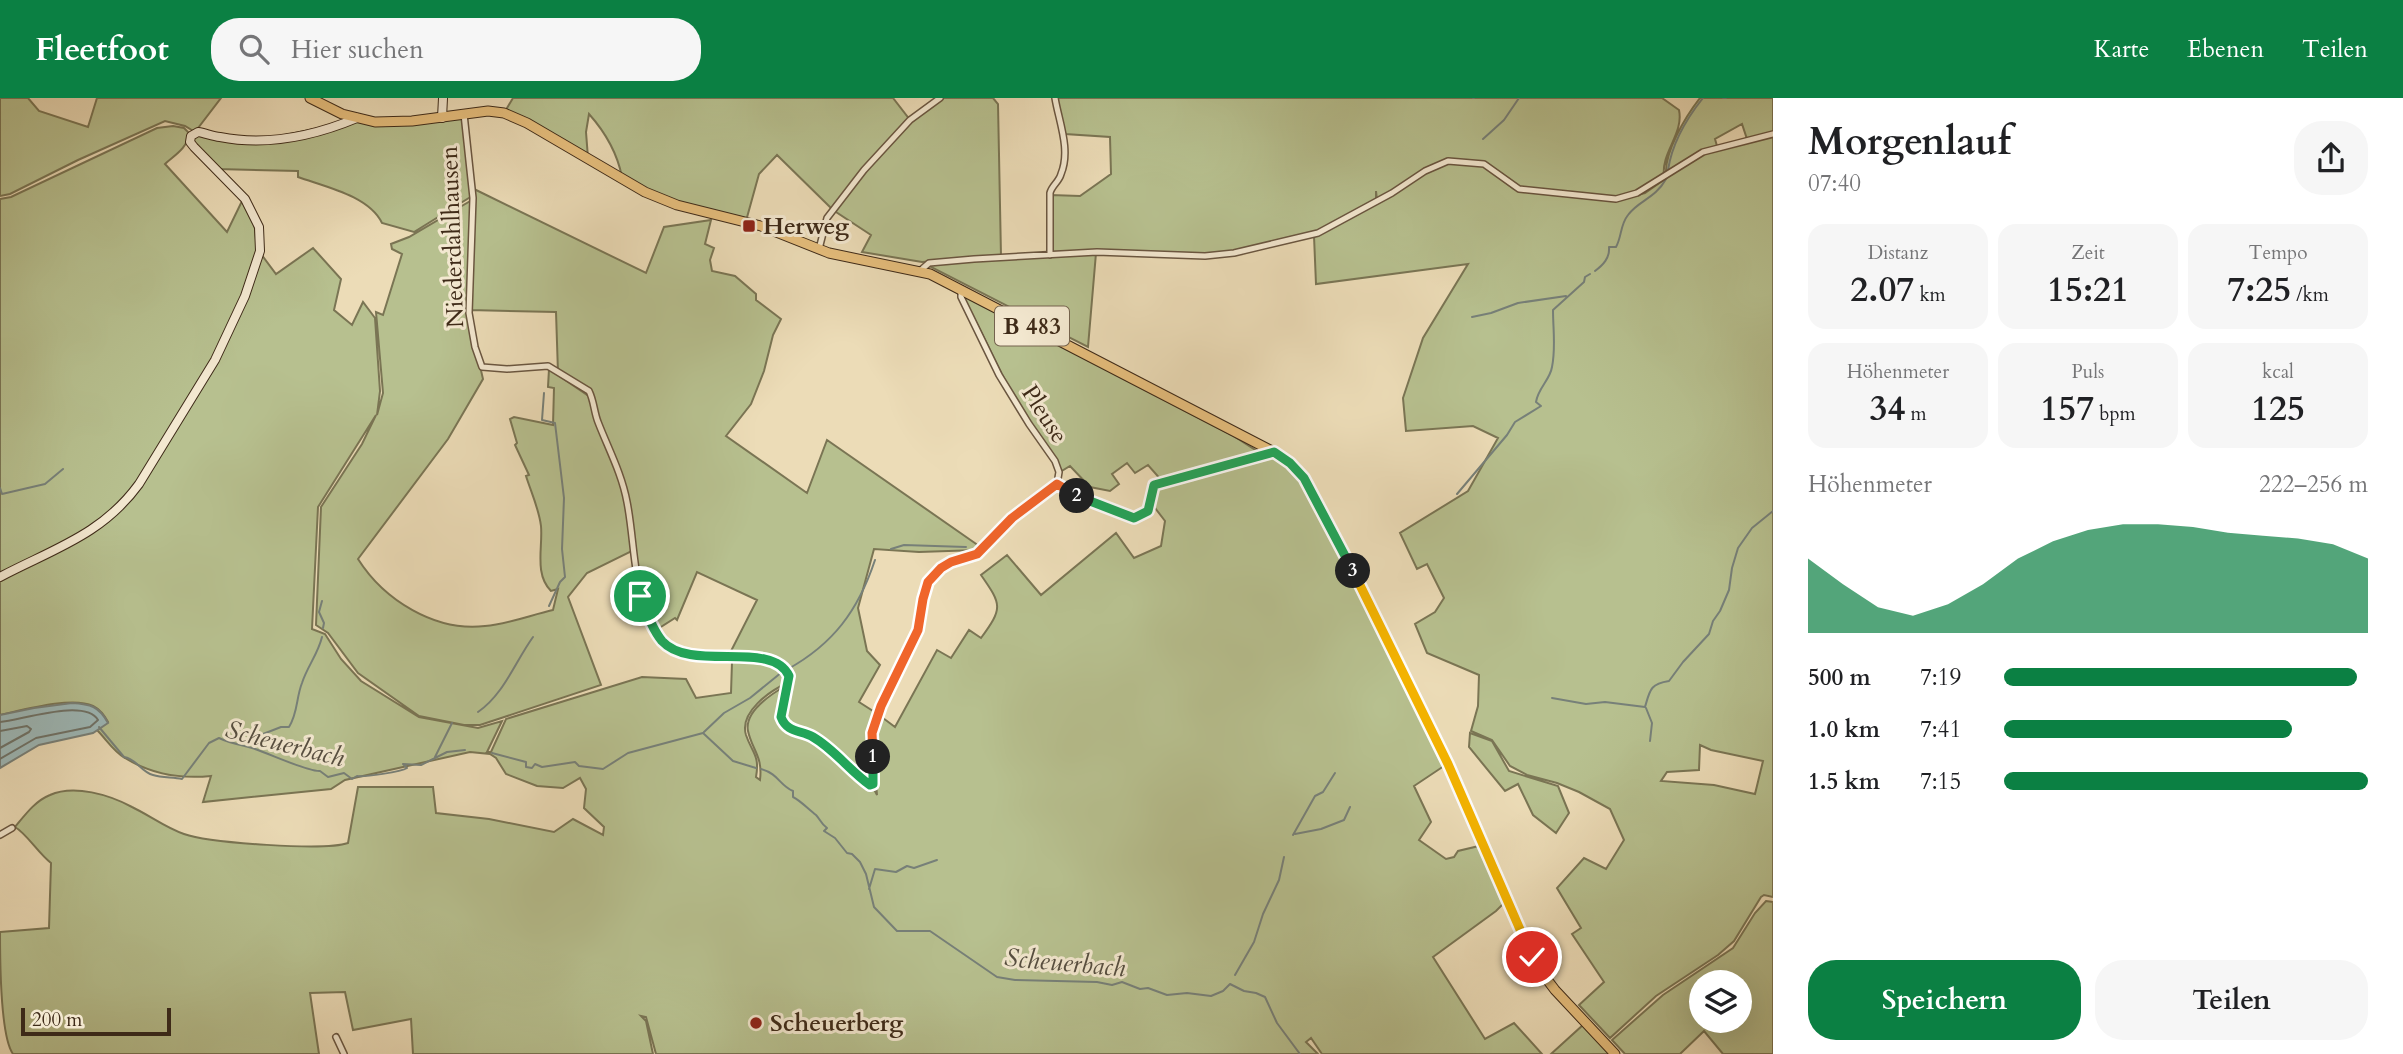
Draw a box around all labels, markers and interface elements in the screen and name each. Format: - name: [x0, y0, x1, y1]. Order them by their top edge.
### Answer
- search box: [211, 18, 701, 81]
- text: Fleetfoot: [35, 27, 169, 72]
- icon: search: [235, 30, 273, 68]
- text: Hier suchen: [291, 32, 424, 67]
- text: Karte: [2094, 33, 2149, 66]
- text: Ebenen: [2187, 33, 2264, 66]
- text: Teilen: [2302, 33, 2368, 66]
- text: Morgenlauf: [1808, 116, 2011, 168]
- button: share: [2294, 121, 2368, 195]
- street label: Niederdahlhausen: [433, 145, 472, 329]
- text: 07:40: [1808, 168, 1861, 199]
- place label: Herweg: [763, 210, 850, 243]
- marker: Herweg: [741, 218, 757, 234]
- text: Distanz: [1868, 240, 1928, 266]
- text: Zeit: [2071, 240, 2105, 266]
- text: Tempo: [2248, 240, 2308, 266]
- text: 2.07: [1850, 266, 1914, 314]
- text: 15:21: [2047, 266, 2129, 314]
- text: 7:25: [2227, 266, 2291, 314]
- text: km: [1914, 282, 1946, 308]
- text: /km: [2291, 282, 2329, 308]
- road number: B 483: [995, 306, 1069, 345]
- text: Höhenmeter: [1847, 359, 1949, 385]
- text: Puls: [2072, 359, 2104, 385]
- text: kcal: [2262, 359, 2294, 385]
- street label: Pleuse: [1014, 379, 1076, 450]
- text: 34: [1869, 385, 1905, 433]
- text: 157: [2040, 385, 2094, 433]
- text: 125: [2251, 385, 2305, 433]
- text: m: [1905, 401, 1927, 427]
- text: bpm: [2094, 401, 2136, 427]
- text: Höhenmeter: [1808, 469, 1932, 500]
- text: 222–256 m: [2259, 469, 2368, 500]
- pin: 2: [1060, 478, 1094, 514]
- text: 2: [1072, 482, 1081, 508]
- pin: 3: [1336, 554, 1370, 588]
- text: 3: [1348, 557, 1357, 583]
- pin: [610, 566, 670, 626]
- icon: arrive: [621, 577, 659, 615]
- text: 500 m: [1808, 662, 1871, 693]
- text: 7:19: [1920, 662, 1961, 693]
- water label: Scheuerbach: [222, 712, 349, 775]
- text: 1.0 km: [1808, 714, 1880, 745]
- text: 7:41: [1920, 714, 1961, 745]
- pin: 1: [856, 740, 890, 774]
- text: 1: [868, 743, 877, 769]
- text: 1.5 km: [1808, 766, 1880, 797]
- text: 7:15: [1920, 766, 1961, 797]
- pin: [1502, 927, 1562, 987]
- icon: check: [1513, 938, 1551, 976]
- water label: Scheuerbach: [1003, 940, 1127, 985]
- button: Speichern: [1808, 960, 2081, 1040]
- button: Teilen: [2095, 960, 2368, 1040]
- map controls: [1689, 970, 1752, 1033]
- button: layers: [1689, 970, 1752, 1033]
- scale bar: [21, 1005, 172, 1037]
- text: 200 m: [32, 1007, 82, 1033]
- place label: Scheuerberg: [770, 1007, 904, 1040]
- marker: Scheuerberg: [748, 1015, 764, 1031]

